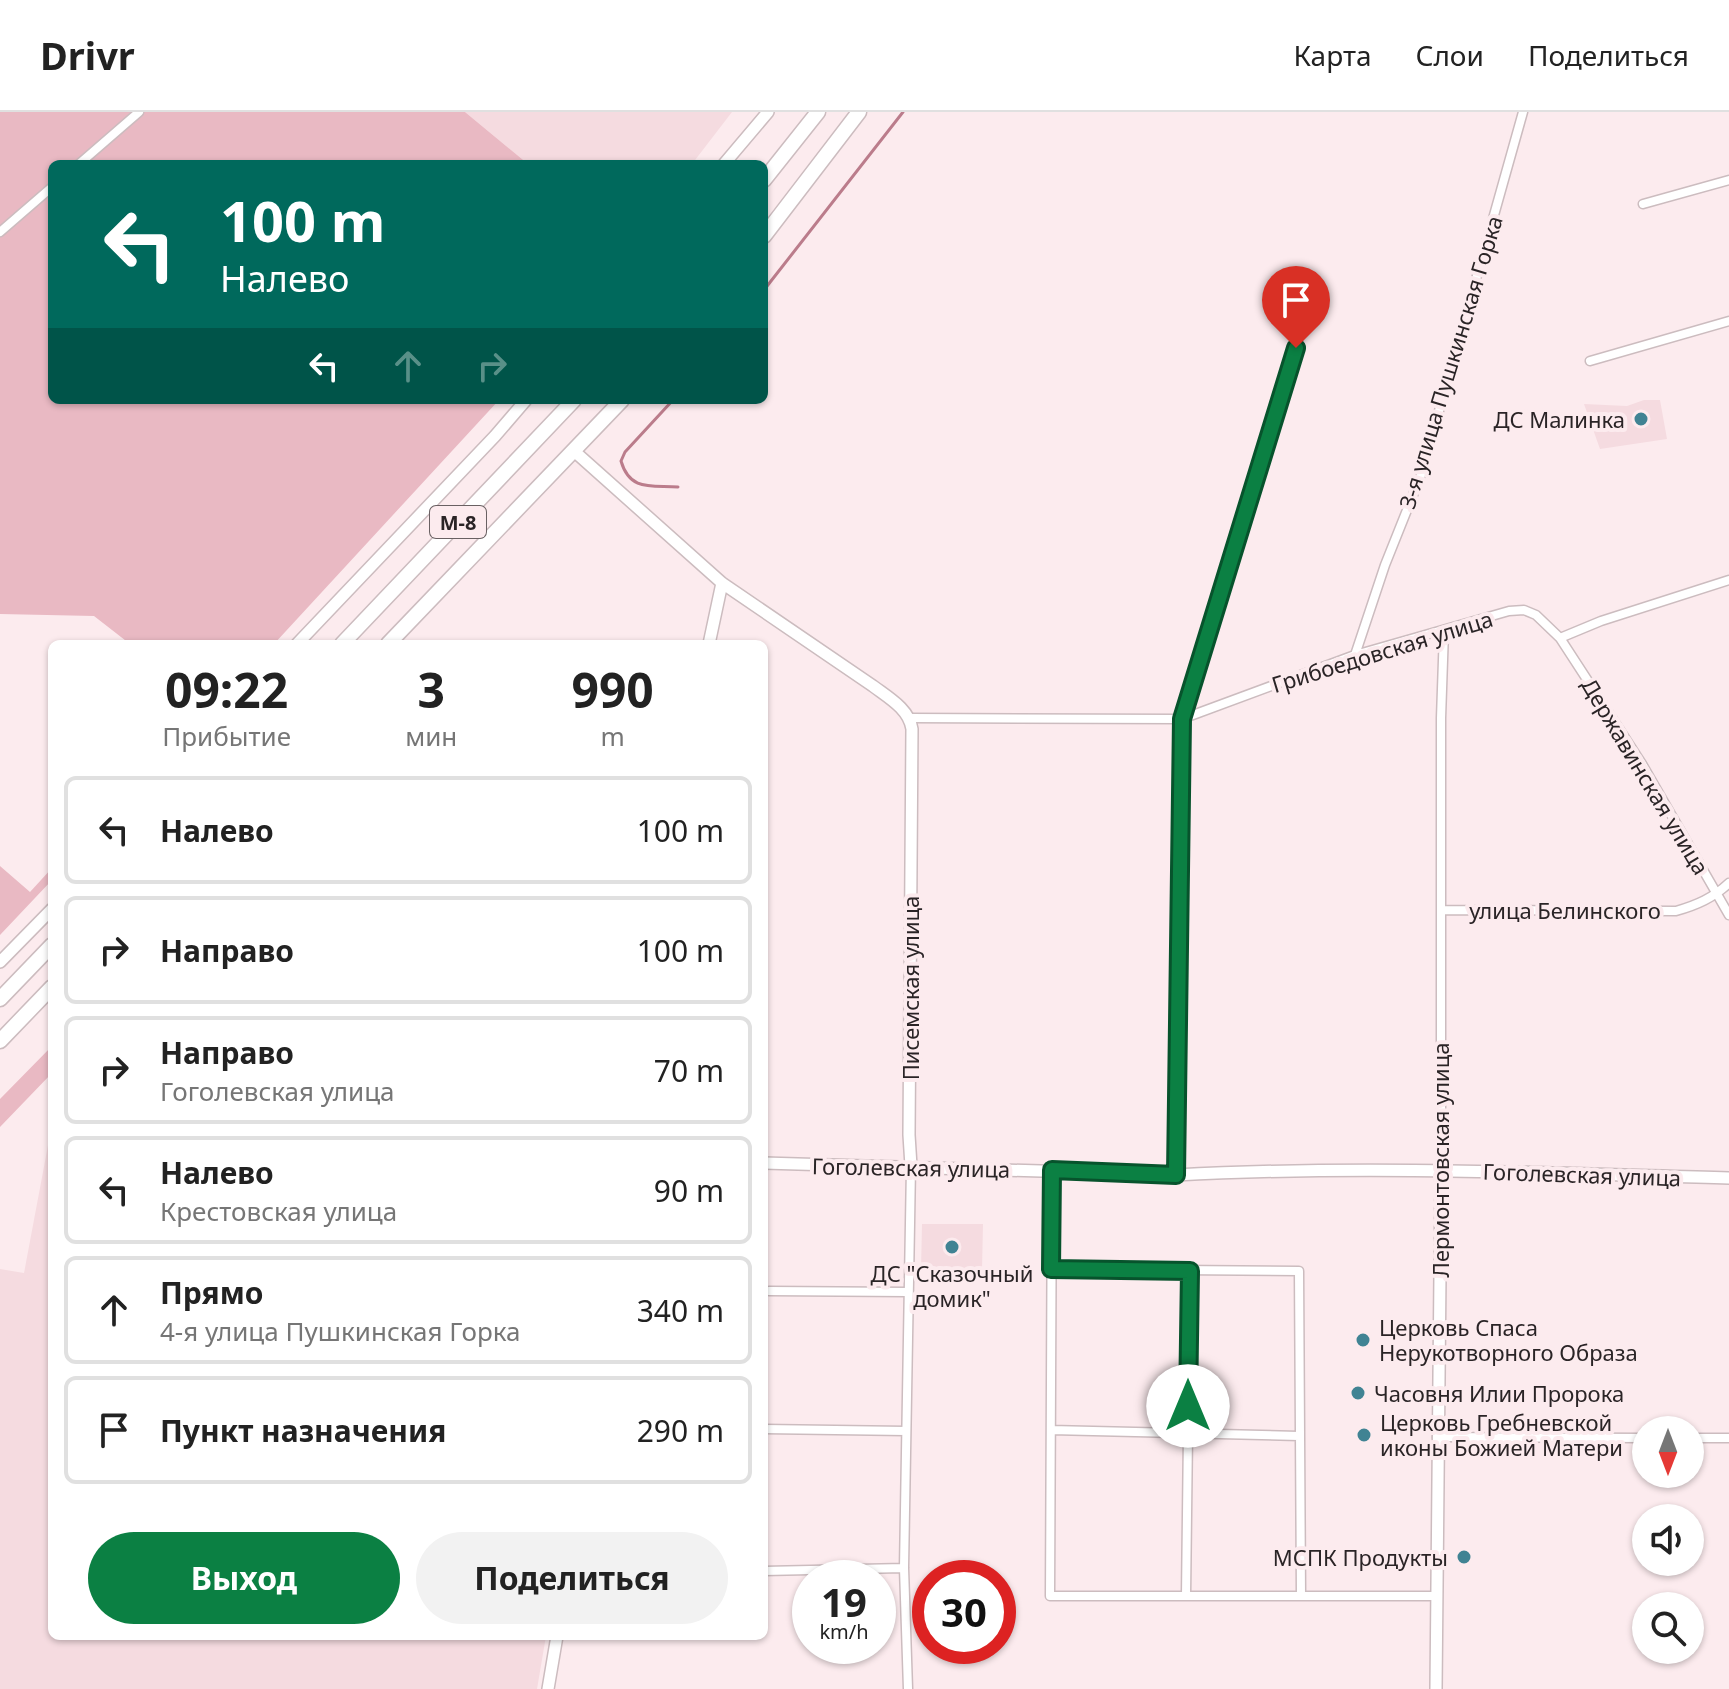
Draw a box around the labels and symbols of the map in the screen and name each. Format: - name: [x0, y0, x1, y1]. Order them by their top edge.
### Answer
- street label: 3-я улица Пушкинская Горка: [1391, 212, 1509, 512]
- pin: [1262, 266, 1330, 348]
- place label: ДС Малинка: [1493, 404, 1625, 434]
- marker: ДС Малинка: [1632, 410, 1650, 428]
- road number: М-8: [430, 506, 486, 538]
- street label: Грибоедовская улица: [1268, 603, 1496, 699]
- street label: Державинская улица: [1575, 672, 1717, 880]
- street label: улица Белинского: [1469, 895, 1661, 925]
- street label: Писемская улица: [895, 896, 925, 1080]
- street label: Лермонтовская улица: [1425, 1043, 1455, 1277]
- street label: Гоголевская улица: [812, 1150, 1010, 1184]
- street label: Гоголевская улица: [1482, 1156, 1682, 1192]
- marker: ДС "Сказочный домик": [943, 1238, 961, 1256]
- place label: ДС "Сказочный домик": [871, 1258, 1033, 1313]
- place label: Церковь Спаса Нерукотворного Образа: [1379, 1312, 1638, 1367]
- marker: Церковь Спаса Нерукотворного Образа: [1354, 1331, 1372, 1349]
- position arrow: [1146, 1364, 1230, 1448]
- place label: Часовня Илии Пророка: [1374, 1378, 1624, 1408]
- marker: Часовня Илии Пророка: [1349, 1384, 1367, 1402]
- place label: Церковь Гребневской иконы Божией Матери: [1380, 1407, 1623, 1462]
- north arrow: [1632, 1416, 1704, 1488]
- marker: Церковь Гребневской иконы Божией Матери: [1355, 1426, 1373, 1444]
- place label: МСПК Продукты: [1273, 1542, 1448, 1572]
- marker: МСПК Продукты: [1455, 1548, 1473, 1566]
- speed limit sign: 30: [912, 1560, 1016, 1664]

